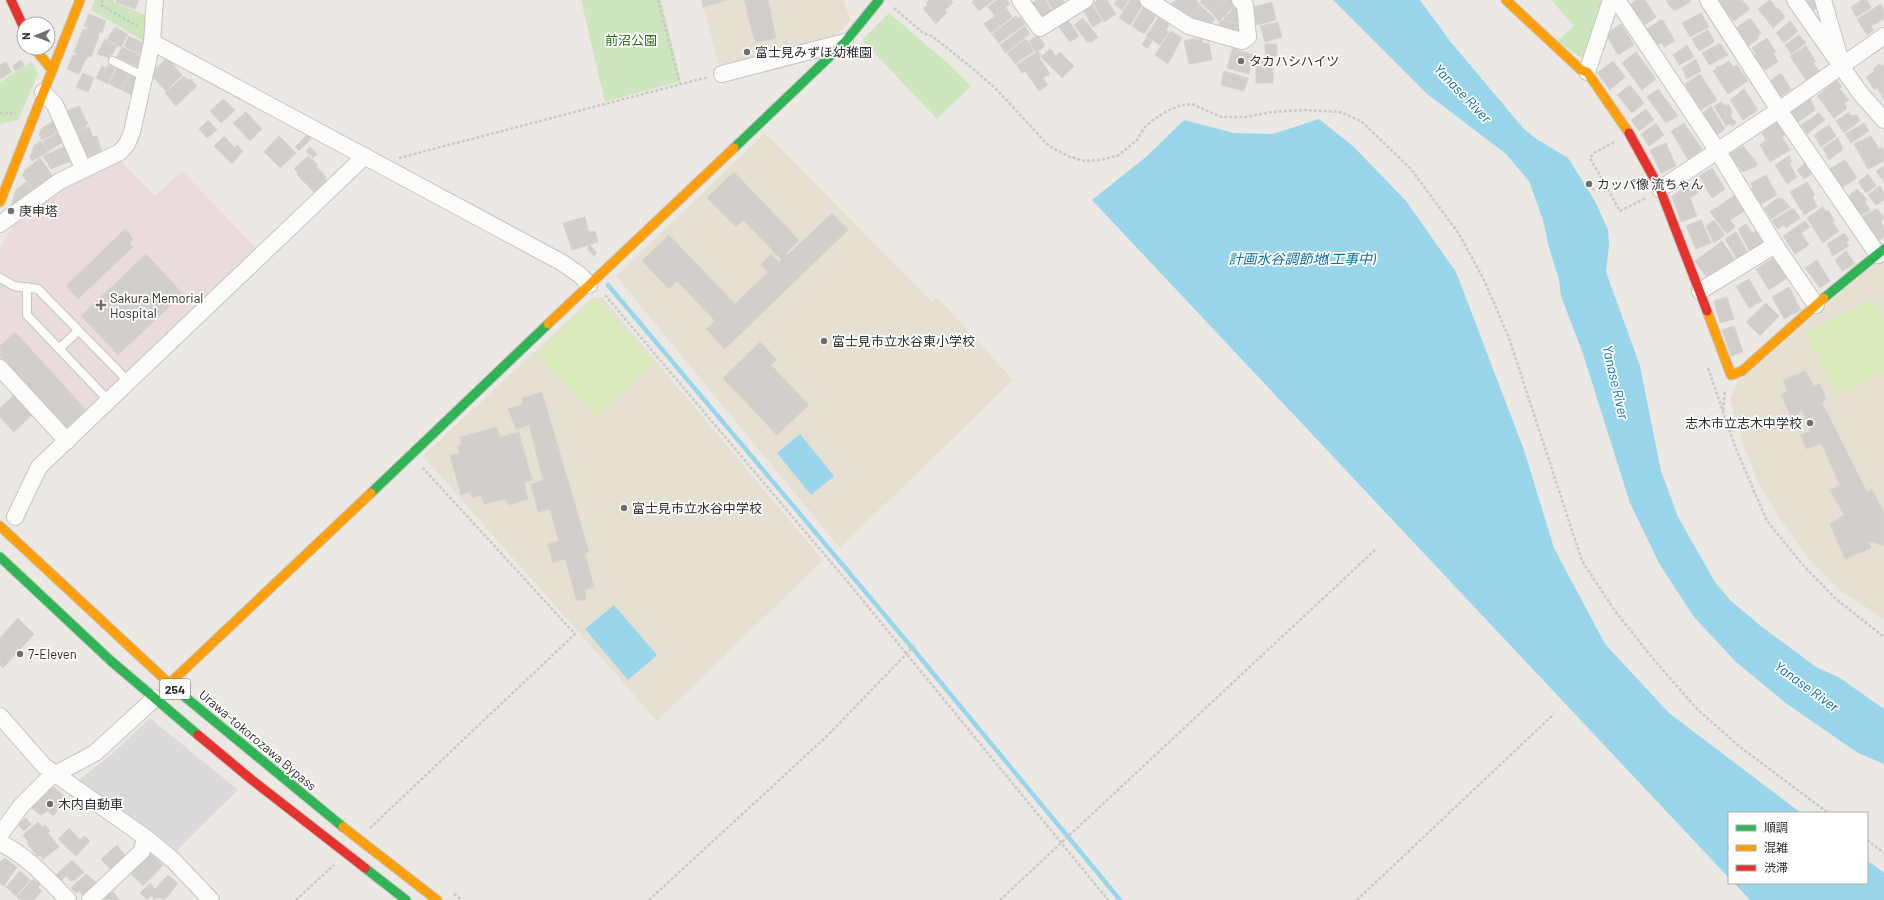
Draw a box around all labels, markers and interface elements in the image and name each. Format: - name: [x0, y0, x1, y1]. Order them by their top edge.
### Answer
- north arrow: [16, 16, 56, 56]
- text: N: [19, 32, 32, 40]
- park label: 前沼公園: [605, 32, 657, 48]
- place label: 富士見みずほ幼稚園: [755, 44, 872, 60]
- marker: 富士見みずほ幼稚園: [742, 47, 752, 57]
- place label: タカハシハイツ: [1249, 53, 1339, 69]
- marker: タカハシハイツ: [1236, 56, 1246, 66]
- water label: Yanase River: [1431, 60, 1496, 127]
- place label: カッパ像 流ちゃん: [1597, 176, 1704, 192]
- marker: カッパ像 流ちゃん: [1584, 179, 1594, 189]
- place label: 庚申塔: [19, 203, 58, 219]
- marker: 庚申塔: [6, 206, 16, 216]
- water label: 計画水谷調節地(工事中): [1228, 250, 1376, 267]
- place label: Sakura Memorial Hospital: [110, 290, 203, 321]
- marker: Sakura Memorial Hospital: [95, 299, 107, 311]
- place label: 富士見市立水谷東小学校: [832, 333, 975, 349]
- marker: 富士見市立水谷東小学校: [819, 336, 829, 346]
- water label: Yanase River: [1599, 343, 1633, 422]
- place label: 志木市立志木中学校: [1685, 415, 1802, 431]
- marker: 志木市立志木中学校: [1805, 418, 1815, 428]
- place label: 富士見市立水谷中学校: [632, 500, 762, 516]
- marker: 富士見市立水谷中学校: [619, 503, 629, 513]
- place label: 7-Eleven: [28, 646, 77, 662]
- marker: 7-Eleven: [15, 649, 25, 659]
- water label: Yanase River: [1771, 657, 1843, 716]
- road number: 254: [160, 679, 190, 699]
- street label: Urawa-tokorozawa Bypass: [196, 686, 320, 794]
- place label: 木内自動車: [58, 796, 123, 812]
- marker: 木内自動車: [45, 799, 55, 809]
- legend: [1728, 812, 1868, 884]
- text: 順調: [1764, 820, 1788, 834]
- text: 混雑: [1764, 840, 1788, 854]
- text: 渋滞: [1764, 860, 1788, 874]

